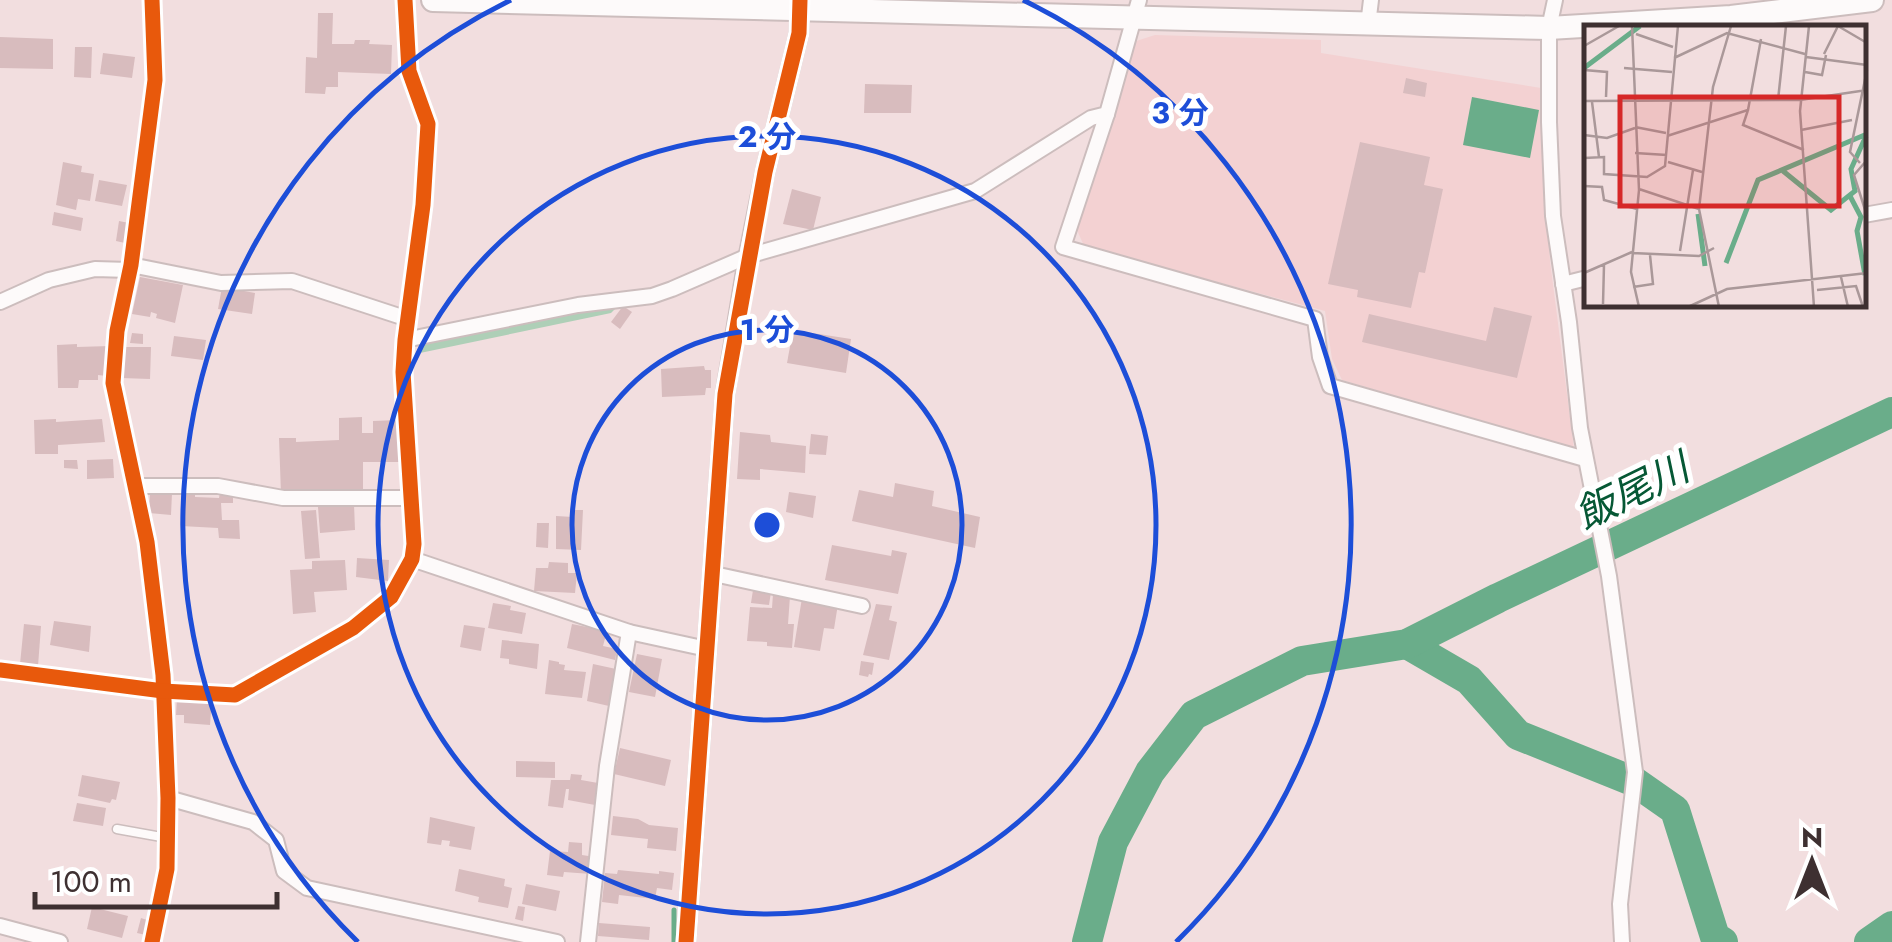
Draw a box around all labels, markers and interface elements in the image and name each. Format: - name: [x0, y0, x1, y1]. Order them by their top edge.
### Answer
- inset map: [1584, 25, 1867, 308]
- text: 3 分: [1151, 91, 1209, 134]
- text: 2 分: [738, 115, 796, 158]
- text: 1 分: [740, 308, 794, 351]
- water label: 飯尾川: [1565, 437, 1702, 543]
- centre of rings: [749, 507, 785, 543]
- north arrow: [1762, 812, 1862, 912]
- text: N: [1801, 817, 1823, 858]
- scale bar: [35, 847, 278, 909]
- text: 100 m: [50, 860, 132, 903]

